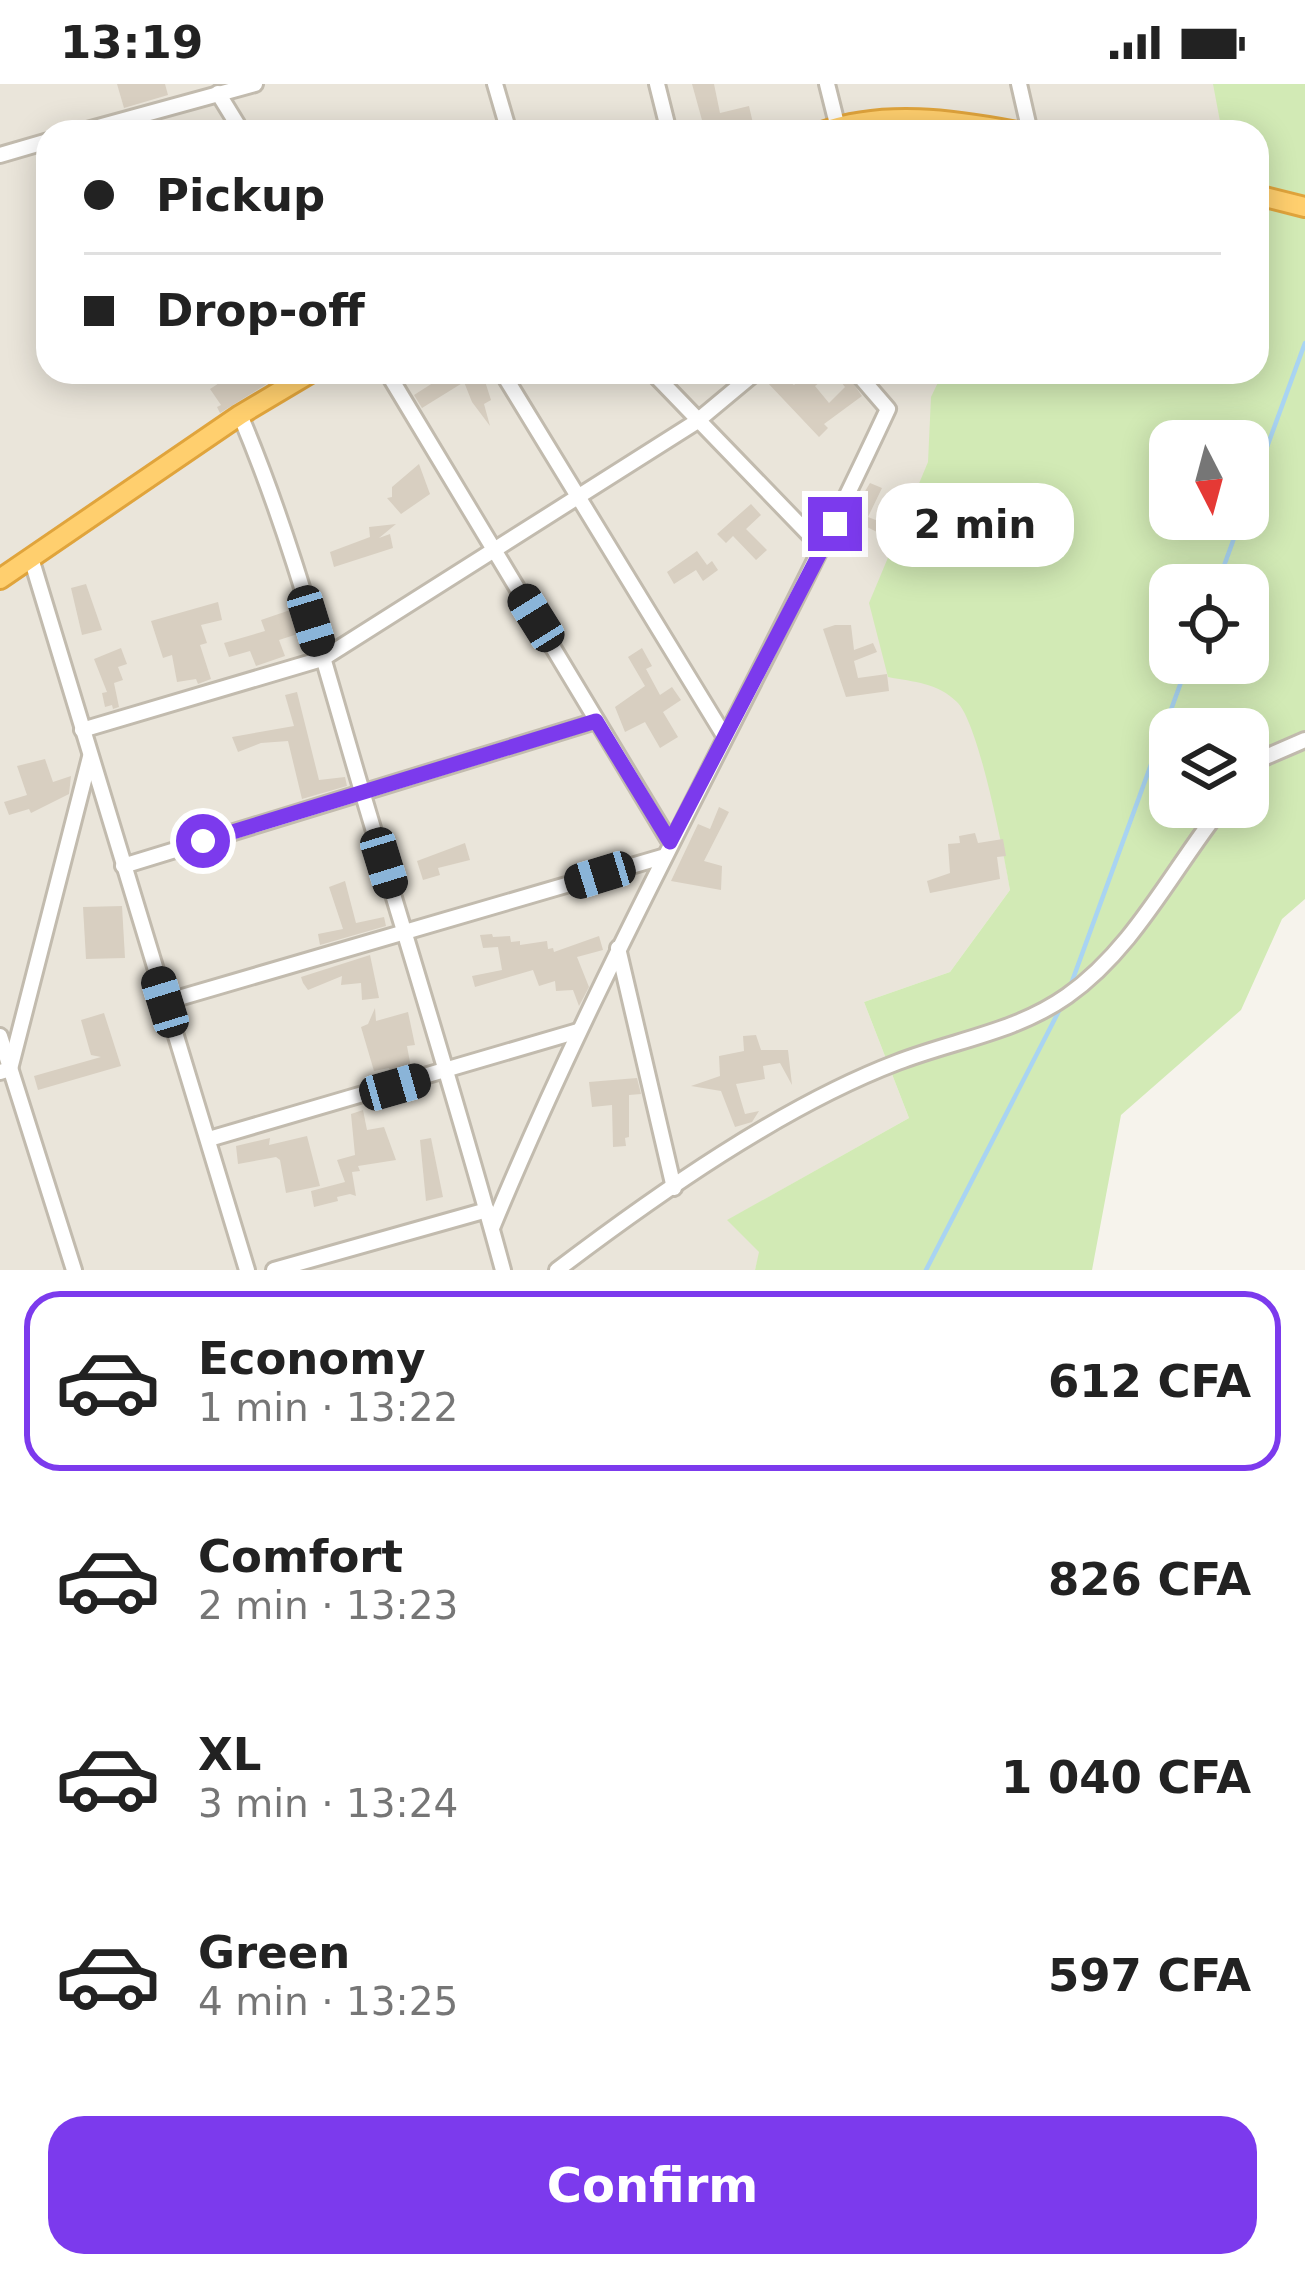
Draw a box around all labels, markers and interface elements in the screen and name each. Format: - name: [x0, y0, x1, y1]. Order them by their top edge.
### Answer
- text: 13:19: [60, 16, 203, 69]
- text: Pickup: [156, 169, 325, 222]
- text: Drop-off: [156, 284, 365, 337]
- north arrow: [1149, 420, 1269, 540]
- map controls: [1149, 420, 1269, 828]
- callout: 2 min: [877, 482, 1075, 566]
- route end: [808, 497, 862, 551]
- text: 2 min: [914, 502, 1036, 547]
- button: locate: [1149, 564, 1269, 684]
- car: [502, 578, 570, 658]
- car: [283, 581, 339, 661]
- button: layers: [1149, 708, 1269, 828]
- route start: [176, 814, 230, 868]
- car: [356, 823, 412, 903]
- car: [560, 847, 640, 903]
- car: [137, 962, 193, 1042]
- car: [355, 1060, 435, 1114]
- icon: car: [54, 1327, 162, 1435]
- text: Economy: [198, 1332, 426, 1385]
- text: 612 CFA: [1048, 1355, 1251, 1408]
- text: 1 min · 13:22: [198, 1385, 458, 1430]
- icon: car: [54, 1525, 162, 1633]
- text: Comfort: [198, 1530, 403, 1583]
- text: 826 CFA: [1048, 1553, 1251, 1606]
- text: 2 min · 13:23: [198, 1583, 458, 1628]
- icon: car: [54, 1723, 162, 1831]
- text: XL: [198, 1728, 261, 1781]
- text: 1 040 CFA: [1001, 1751, 1251, 1804]
- text: 3 min · 13:24: [198, 1781, 458, 1826]
- icon: car: [54, 1921, 162, 2029]
- text: Green: [198, 1926, 350, 1979]
- text: 597 CFA: [1048, 1949, 1251, 2002]
- text: 4 min · 13:25: [198, 1979, 458, 2024]
- button: Confirm: [48, 2116, 1257, 2254]

